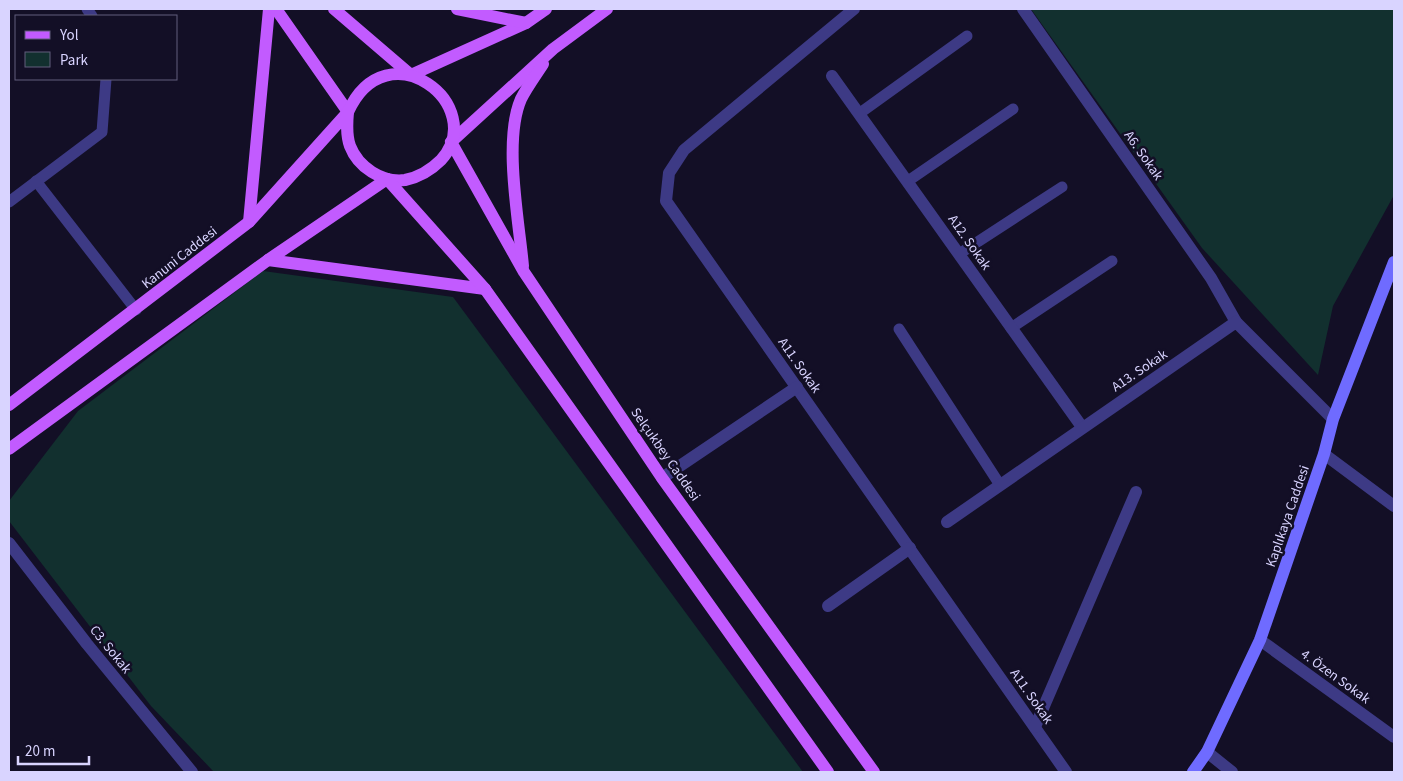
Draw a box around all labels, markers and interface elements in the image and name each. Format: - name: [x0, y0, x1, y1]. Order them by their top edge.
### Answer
- legend: [15, 15, 178, 80]
- text: Yol: [59, 25, 79, 46]
- text: Park: [60, 50, 89, 71]
- street label: A6. Sokak: [1119, 127, 1168, 185]
- street label: A12. Sokak: [943, 211, 996, 274]
- street label: Kanuni Caddesi: [138, 222, 222, 294]
- street label: A11. Sokak: [773, 334, 826, 397]
- street label: A13. Sokak: [1108, 345, 1172, 397]
- street label: Selçukbey Caddesi: [625, 404, 705, 505]
- street label: Kaplıkaya Caddesi: [1261, 463, 1315, 570]
- street label: C3. Sokak: [84, 621, 136, 678]
- street label: 4. Özen Sokak: [1297, 645, 1374, 709]
- street label: A11. Sokak: [1005, 665, 1058, 728]
- scale bar: [18, 734, 89, 766]
- text: 20 m: [25, 741, 55, 762]

